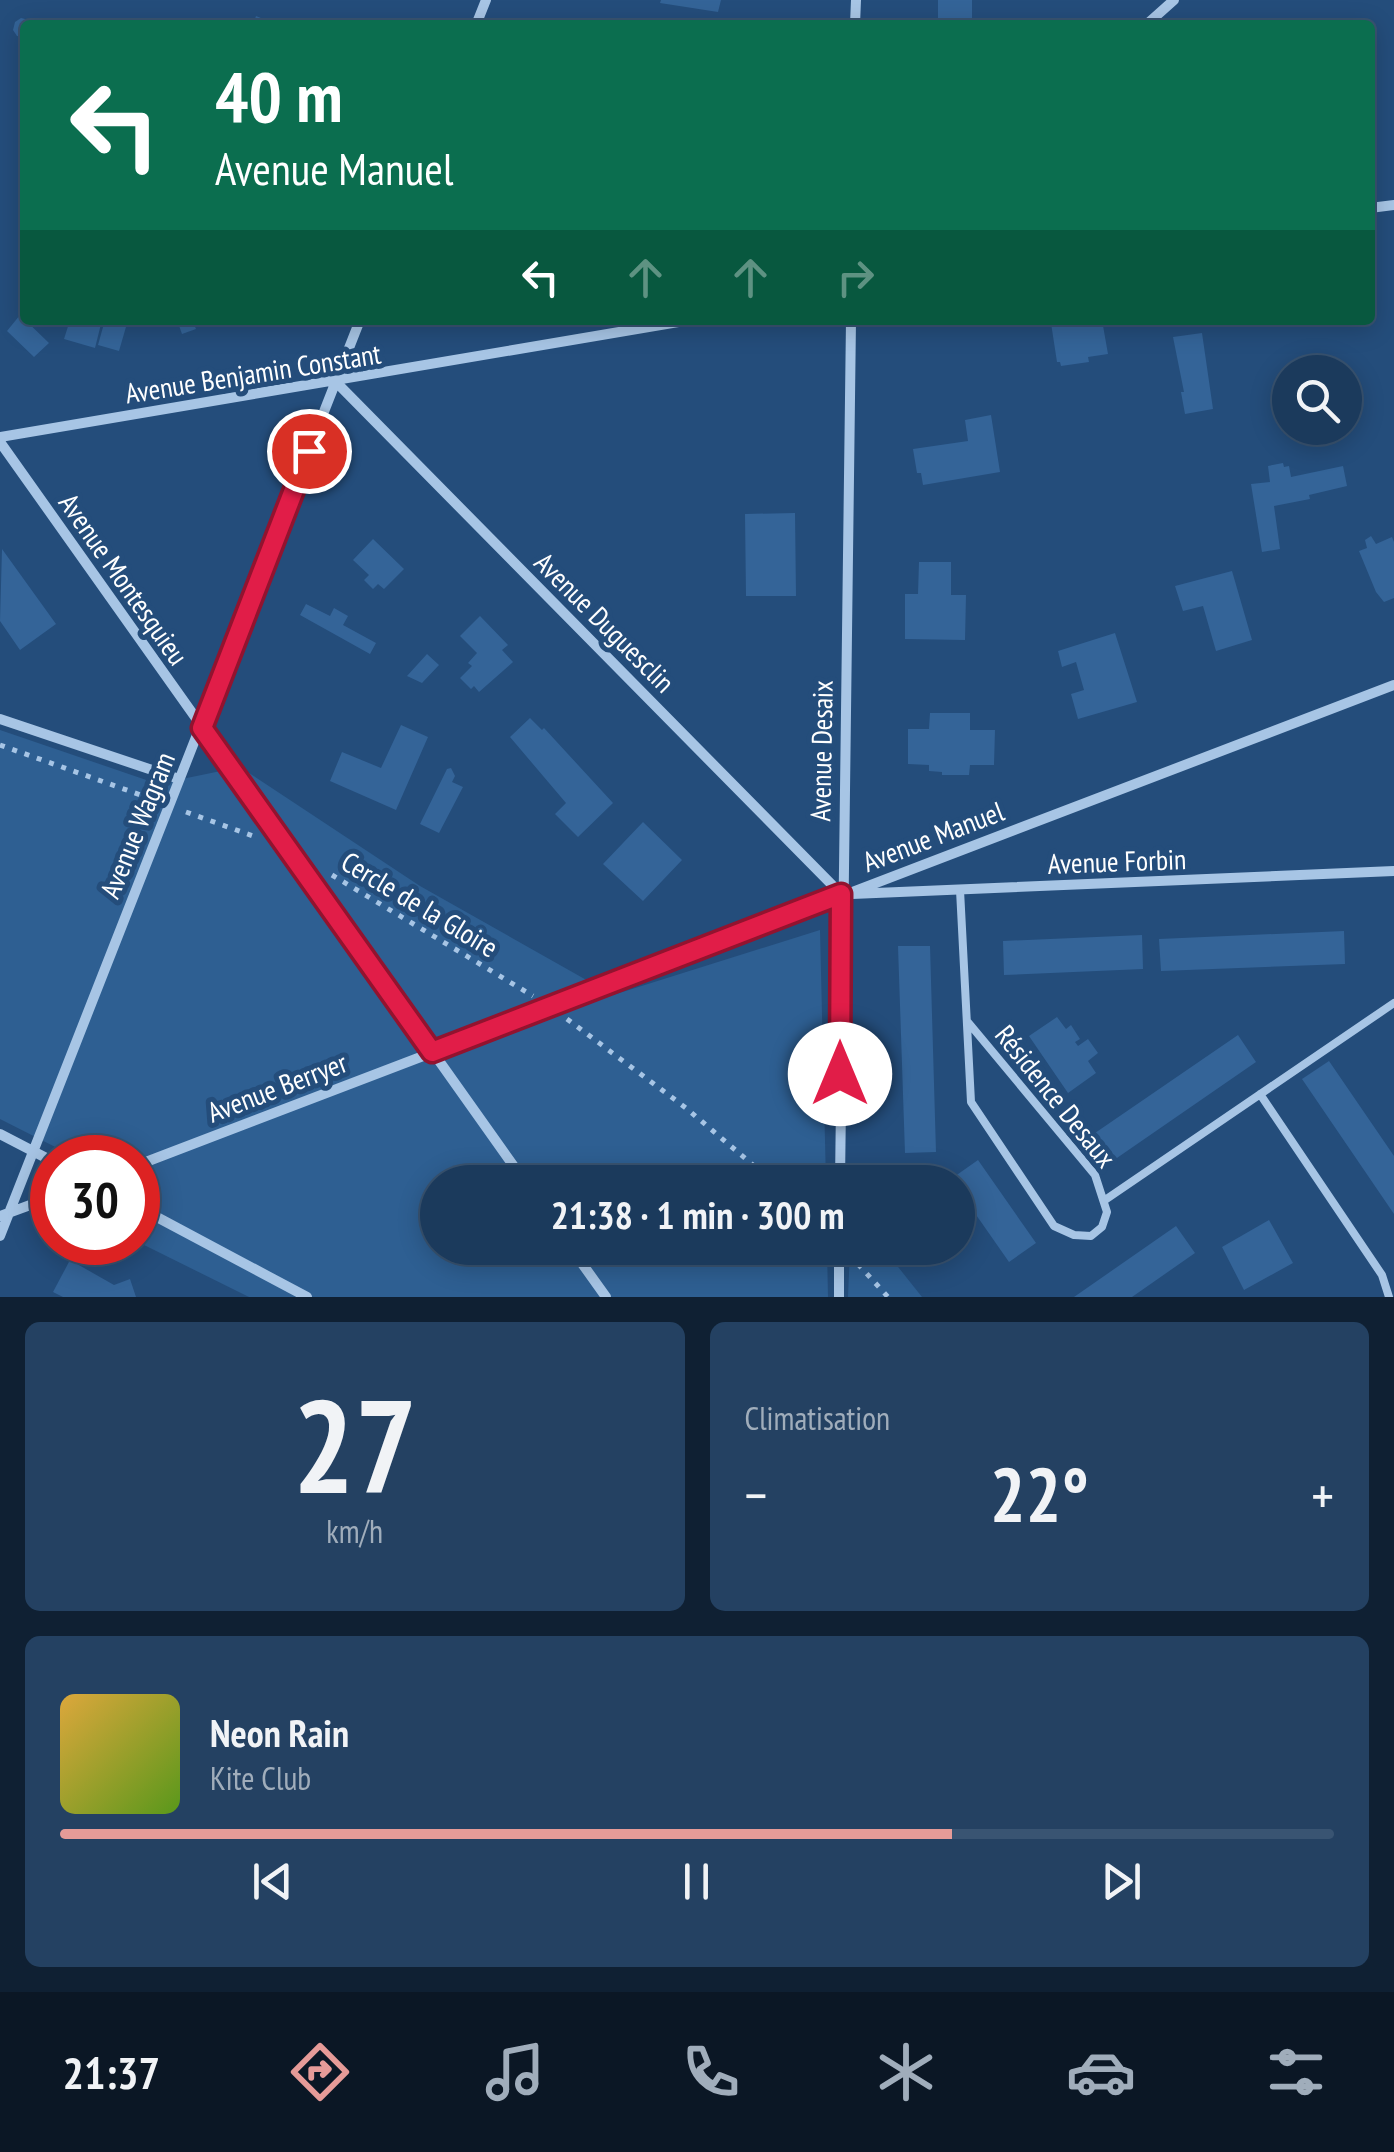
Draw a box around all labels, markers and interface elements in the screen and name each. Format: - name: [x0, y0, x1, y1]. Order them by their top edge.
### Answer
- text: 40 m: [215, 51, 343, 141]
- icon: left: [50, 60, 180, 190]
- text: Avenue Manuel: [215, 139, 453, 197]
- icon: left: [513, 250, 568, 305]
- icon: ahead: [618, 250, 673, 305]
- icon: ahead: [723, 250, 778, 305]
- icon: right: [828, 250, 883, 305]
- street label: Avenue Benjamin Constant: [123, 334, 384, 411]
- map controls: [1272, 355, 1362, 445]
- button: search: [1272, 355, 1362, 445]
- pin: [267, 409, 352, 494]
- icon: arrive: [282, 424, 337, 479]
- street label: Avenue Montesquieu: [51, 486, 197, 672]
- street label: Avenue Duguesclin: [527, 544, 683, 700]
- street label: Avenue Desaix: [801, 680, 841, 822]
- street label: Avenue Wagram: [91, 746, 183, 904]
- street label: Avenue Manuel: [857, 792, 1009, 880]
- street label: Avenue Forbin: [1047, 840, 1187, 882]
- street label: Cercle de la Gloire: [335, 843, 505, 965]
- street label: Résidence Desaux: [987, 1017, 1125, 1175]
- position arrow: [788, 1022, 892, 1126]
- street label: Avenue Berryer: [202, 1043, 352, 1131]
- speed limit sign: 30: [30, 1135, 160, 1265]
- text: 21:38 · 1 min · 300 m: [551, 1190, 844, 1239]
- text: 27: [293, 1361, 417, 1529]
- text: Climatisation: [745, 1397, 890, 1439]
- text: 22°: [990, 1446, 1089, 1543]
- text: −: [745, 1459, 767, 1530]
- text: +: [1311, 1459, 1334, 1530]
- text: km/h: [326, 1510, 383, 1552]
- text: Neon Rain: [210, 1708, 349, 1757]
- text: Kite Club: [210, 1757, 311, 1799]
- icon: previous: [245, 1854, 300, 1909]
- icon: pause: [669, 1854, 724, 1909]
- icon: next: [1094, 1854, 1149, 1909]
- icon: directions: [285, 2037, 355, 2107]
- icon: music: [480, 2037, 550, 2107]
- icon: phone: [676, 2037, 746, 2107]
- icon: climate: [871, 2037, 941, 2107]
- icon: car: [1066, 2037, 1136, 2107]
- icon: filters: [1261, 2037, 1331, 2107]
- text: 21:37: [63, 2043, 160, 2101]

